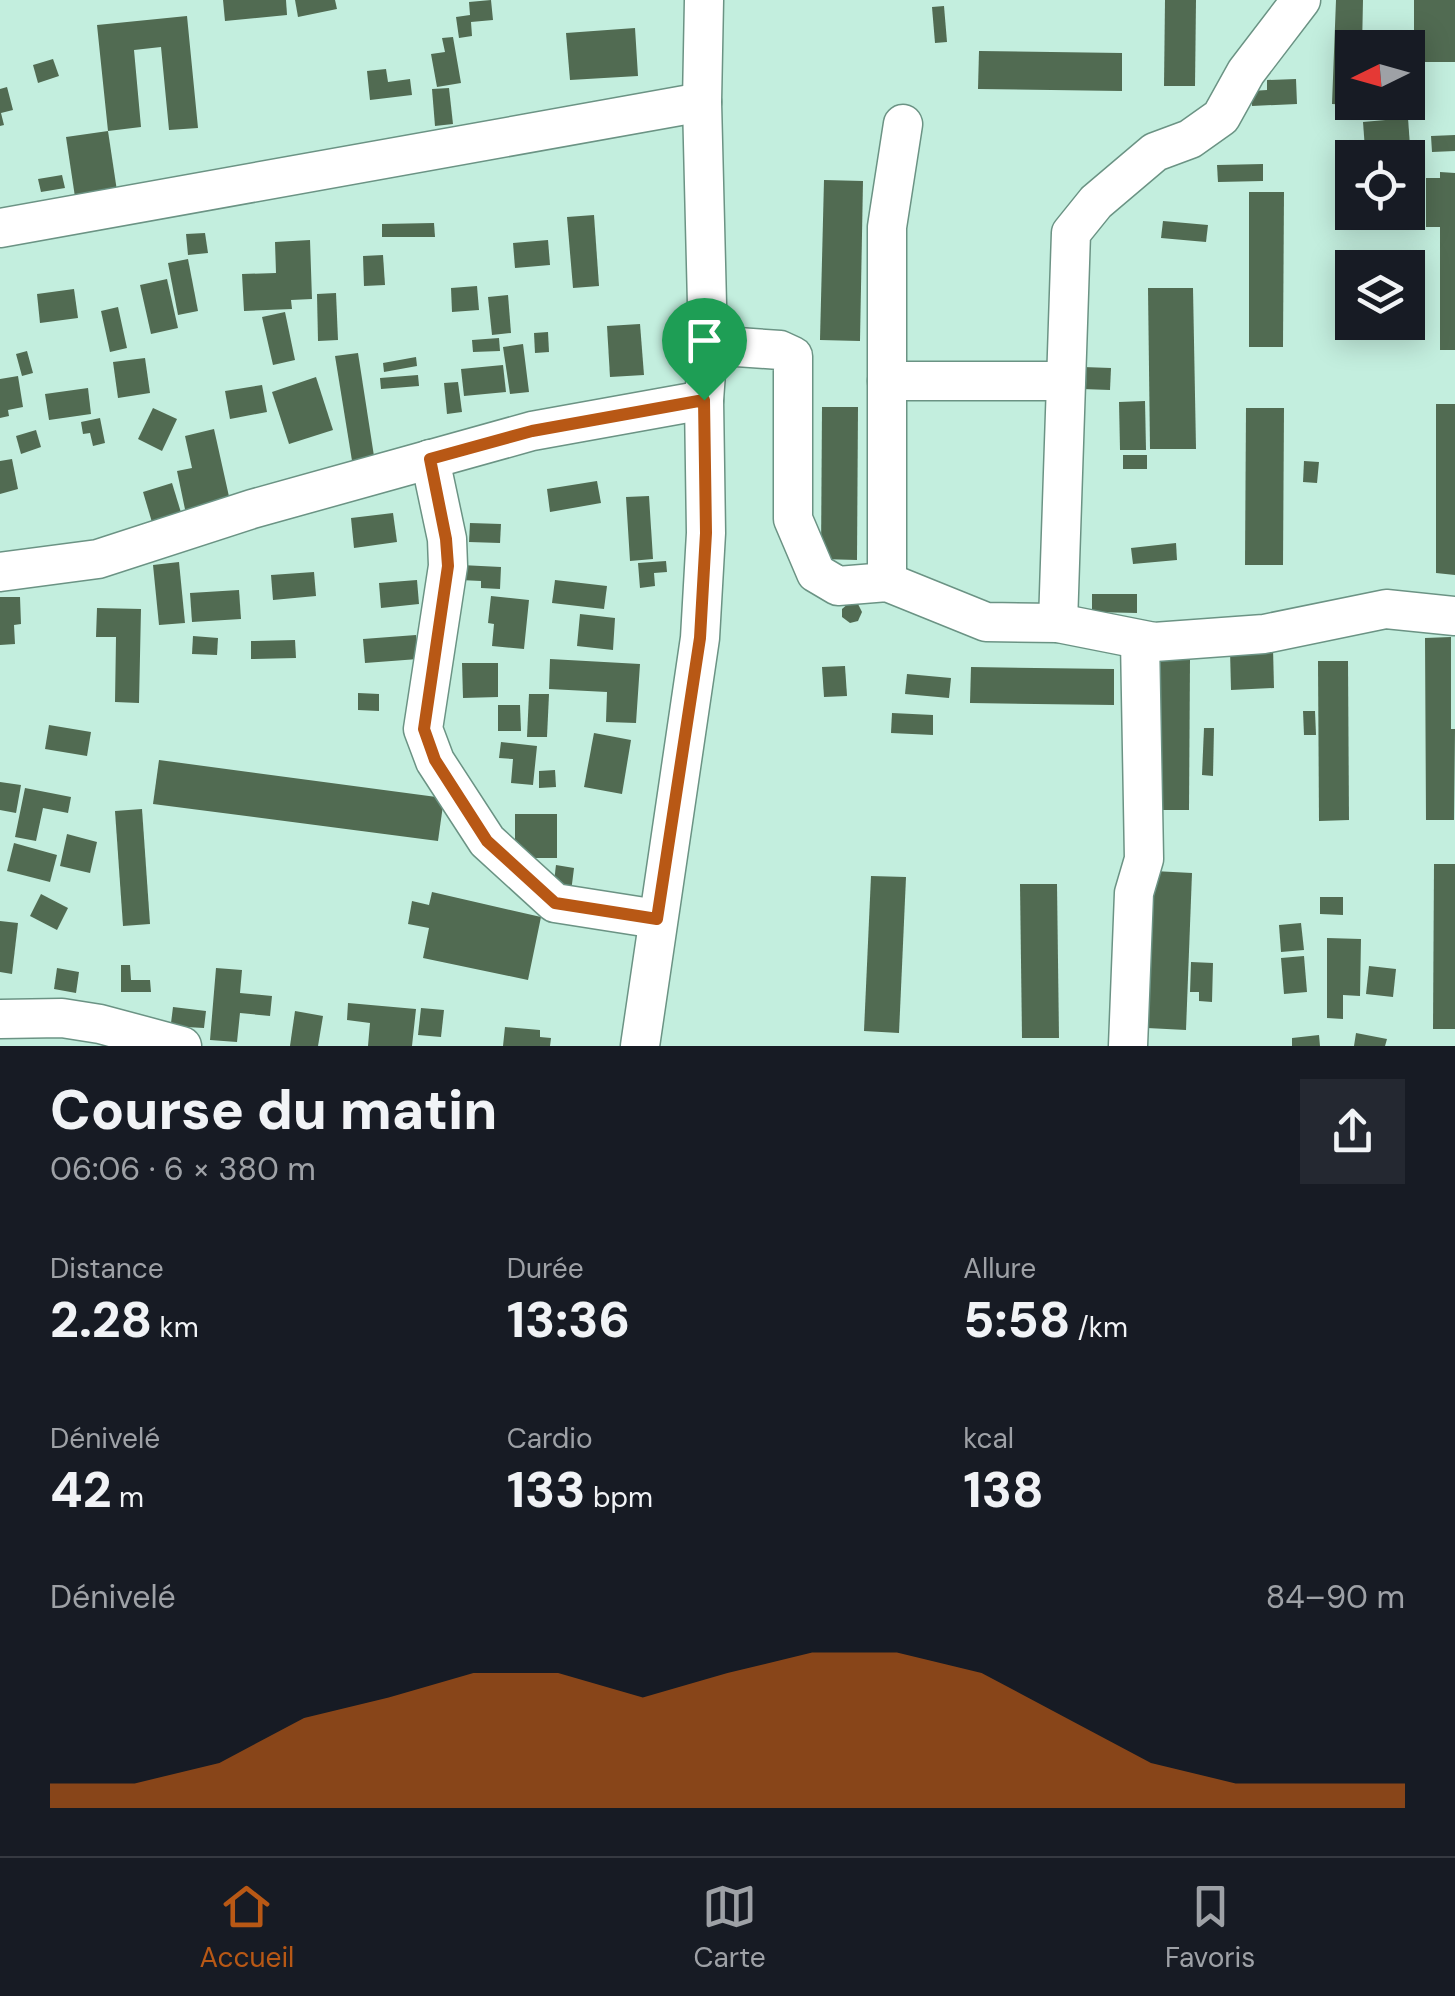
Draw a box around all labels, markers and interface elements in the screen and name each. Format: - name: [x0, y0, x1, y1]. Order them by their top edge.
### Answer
- north arrow: [1335, 30, 1425, 120]
- map controls: [1335, 30, 1425, 340]
- button: locate: [1335, 140, 1425, 230]
- button: layers: [1335, 250, 1425, 340]
- pin: [662, 298, 747, 401]
- icon: arrive: [677, 313, 732, 368]
- text: Course du matin: [50, 1074, 497, 1146]
- button: share: [1300, 1079, 1405, 1184]
- text: 06:06 · 6 × 380 m: [50, 1148, 316, 1190]
- text: Distance: [50, 1250, 164, 1287]
- text: Durée: [507, 1250, 584, 1287]
- text: Allure: [963, 1250, 1036, 1287]
- text: 2.28: [50, 1287, 152, 1353]
- text: 13:36: [507, 1287, 630, 1353]
- text: 5:58: [963, 1287, 1070, 1353]
- text: km: [152, 1309, 199, 1346]
- text: /km: [1070, 1309, 1128, 1346]
- text: Dénivelé: [50, 1420, 160, 1457]
- text: Cardio: [507, 1420, 593, 1457]
- text: kcal: [963, 1420, 1014, 1457]
- text: 42: [50, 1457, 112, 1523]
- text: 133: [507, 1457, 586, 1523]
- text: 138: [963, 1457, 1044, 1523]
- text: m: [112, 1479, 144, 1516]
- text: bpm: [586, 1479, 653, 1516]
- text: Dénivelé: [50, 1576, 176, 1618]
- text: 84–90 m: [1266, 1576, 1405, 1618]
- tab: Accueil: [200, 1879, 294, 1976]
- tab: Carte: [694, 1879, 766, 1976]
- tab: Favoris: [1165, 1879, 1255, 1976]

